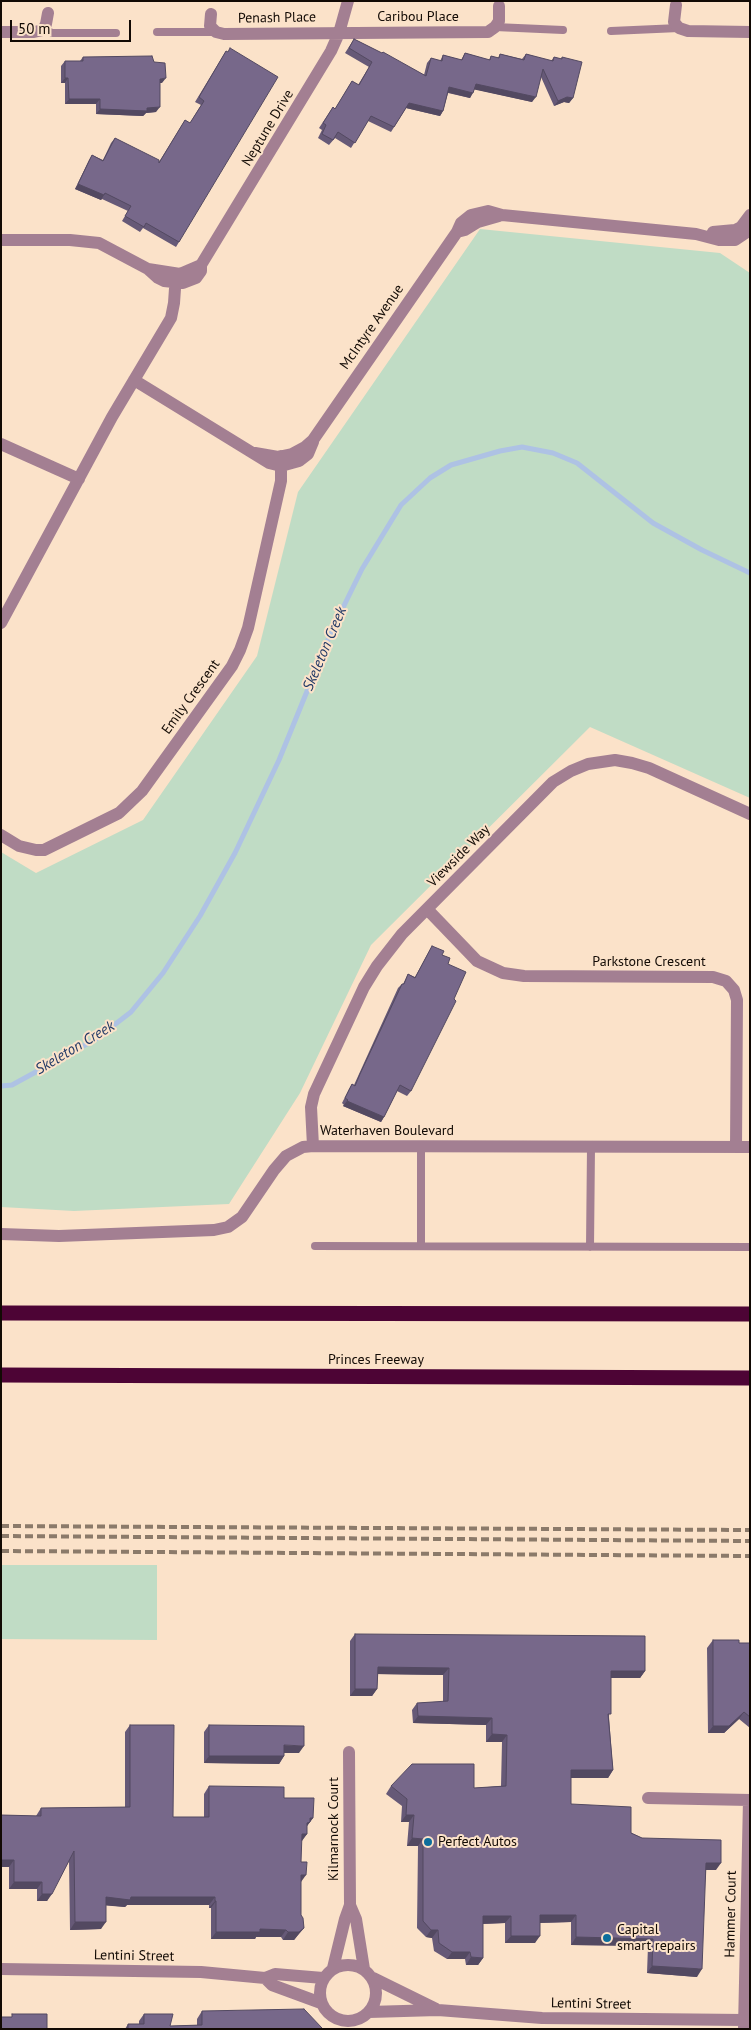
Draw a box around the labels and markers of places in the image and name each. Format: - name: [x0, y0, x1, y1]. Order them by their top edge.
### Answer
- place label: Perfect Autos: [438, 1834, 517, 1850]
- marker: Perfect Autos: [422, 1836, 434, 1848]
- place label: Capital smart repairs: [617, 1922, 696, 1954]
- marker: Capital smart repairs: [601, 1932, 613, 1944]

